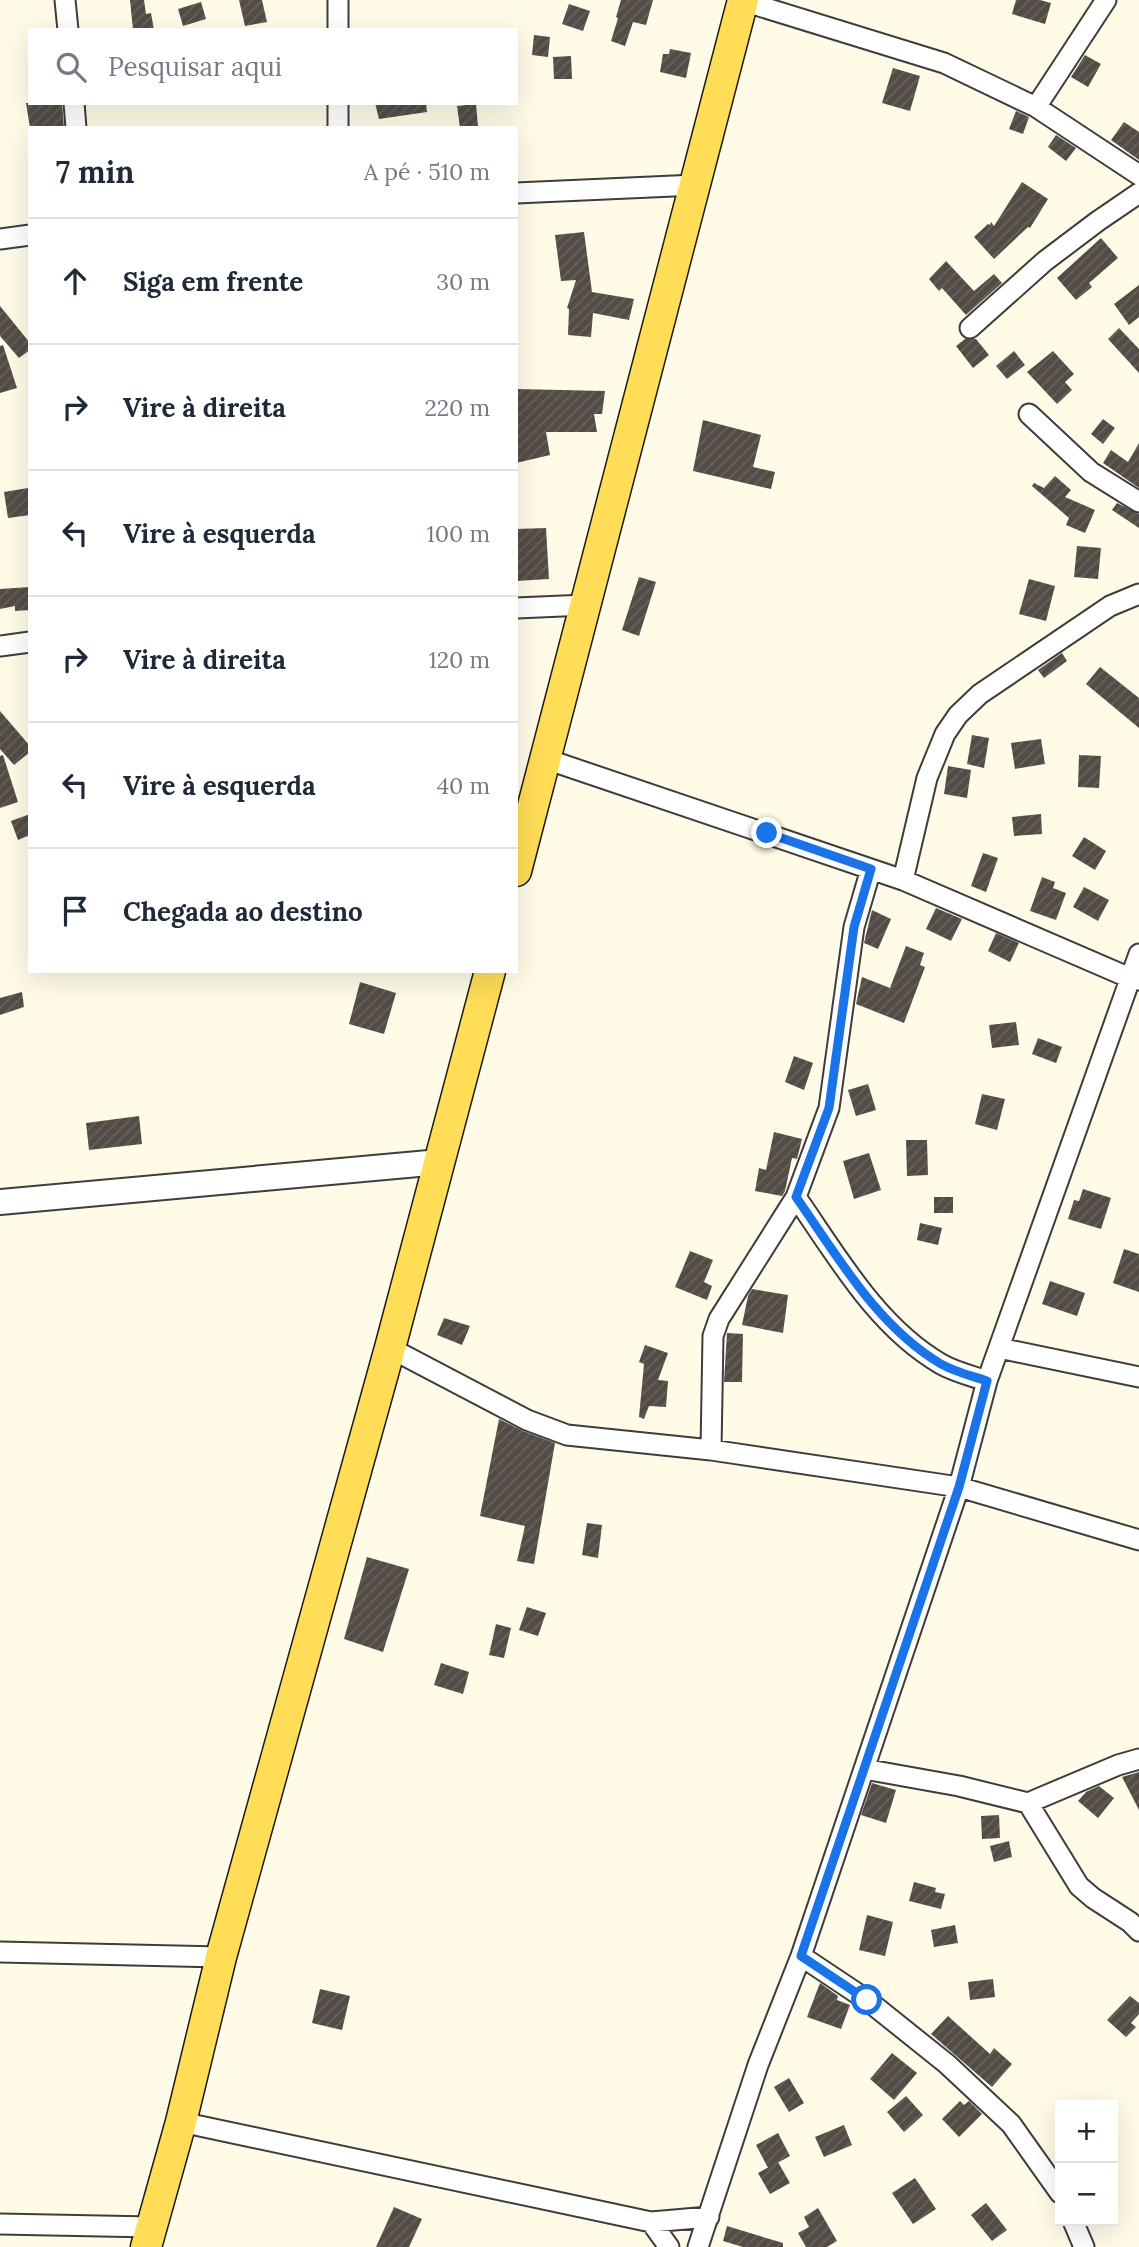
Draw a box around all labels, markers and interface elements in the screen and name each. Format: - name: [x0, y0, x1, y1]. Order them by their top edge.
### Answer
- search box: [28, 28, 518, 105]
- icon: search: [52, 48, 90, 86]
- text: Pesquisar aqui: [108, 50, 282, 83]
- text: 7 min: [56, 153, 135, 191]
- text: A pé · 510 m: [364, 157, 490, 186]
- icon: ahead: [56, 262, 94, 300]
- text: Siga em frente: [123, 265, 303, 298]
- text: 30 m: [436, 267, 490, 296]
- icon: right: [56, 388, 94, 426]
- text: Vire à direita: [123, 391, 286, 424]
- text: 220 m: [424, 393, 490, 422]
- icon: left: [56, 514, 94, 552]
- text: Vire à esquerda: [123, 517, 316, 550]
- text: 100 m: [426, 519, 490, 548]
- icon: right: [56, 640, 94, 678]
- text: Vire à direita: [123, 643, 286, 676]
- text: 120 m: [428, 645, 490, 674]
- icon: left: [56, 766, 94, 804]
- text: Vire à esquerda: [123, 769, 316, 802]
- text: 40 m: [437, 771, 490, 800]
- route end: [751, 817, 782, 848]
- icon: arrive: [56, 892, 94, 930]
- text: Chegada ao destino: [123, 895, 363, 928]
- route start: [851, 1984, 882, 2015]
- map controls: [1055, 2100, 1118, 2226]
- button: +: [1055, 2100, 1118, 2163]
- button: −: [1055, 2163, 1118, 2226]

